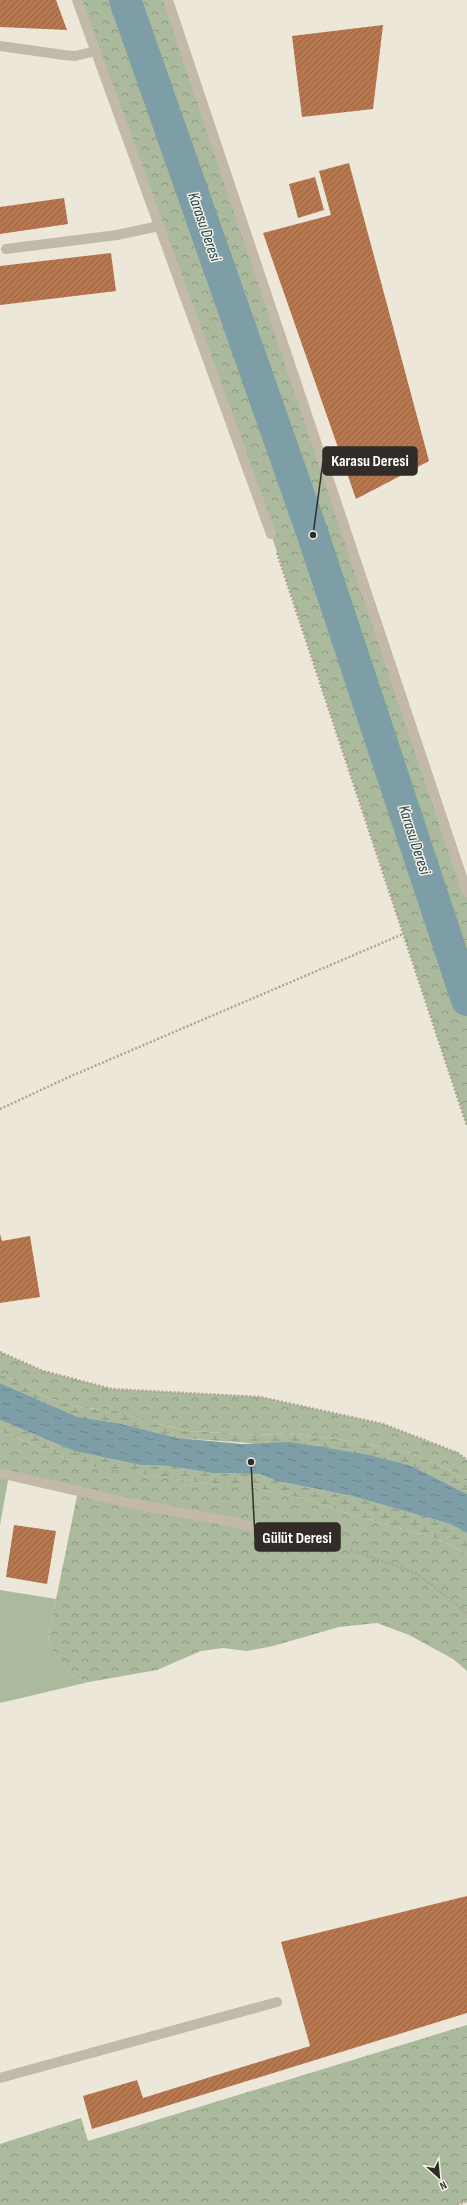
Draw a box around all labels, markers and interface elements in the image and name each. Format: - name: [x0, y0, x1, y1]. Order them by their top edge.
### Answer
- water label: Karasu Deresi: [183, 190, 225, 265]
- callout: Karasu Deresi: [323, 447, 417, 475]
- text: Karasu Deresi: [331, 452, 409, 471]
- water label: Karasu Deresi: [394, 803, 434, 878]
- callout: Gülüt Deresi: [255, 1523, 340, 1551]
- text: Gülüt Deresi: [262, 1529, 332, 1548]
- north arrow: [419, 2157, 459, 2197]
- text: N: [438, 2178, 449, 2193]

